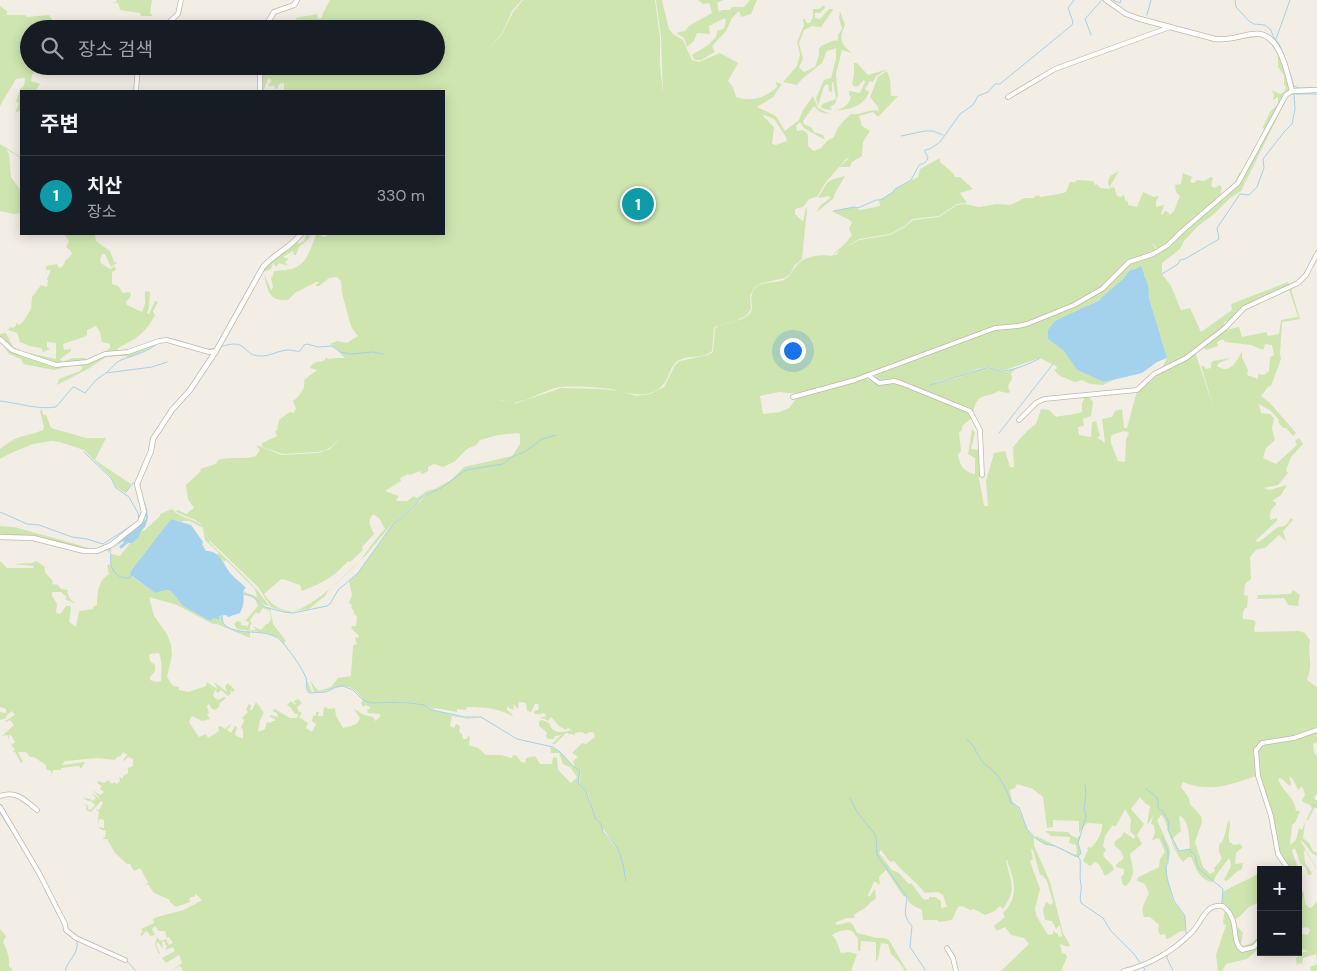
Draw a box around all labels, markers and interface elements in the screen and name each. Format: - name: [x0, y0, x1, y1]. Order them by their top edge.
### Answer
- search box: [20, 20, 445, 75]
- icon: search: [38, 34, 66, 62]
- text: 장소 검색: [78, 37, 153, 62]
- text: 주변: [40, 110, 79, 138]
- text: 치산: [87, 173, 122, 198]
- text: 1: [53, 185, 59, 206]
- text: 330 m: [377, 185, 425, 206]
- pin: 1: [622, 185, 654, 223]
- text: 장소: [87, 201, 116, 222]
- your location: [780, 338, 806, 364]
- map controls: [1257, 866, 1302, 956]
- button: +: [1257, 866, 1302, 911]
- button: −: [1257, 911, 1302, 956]

